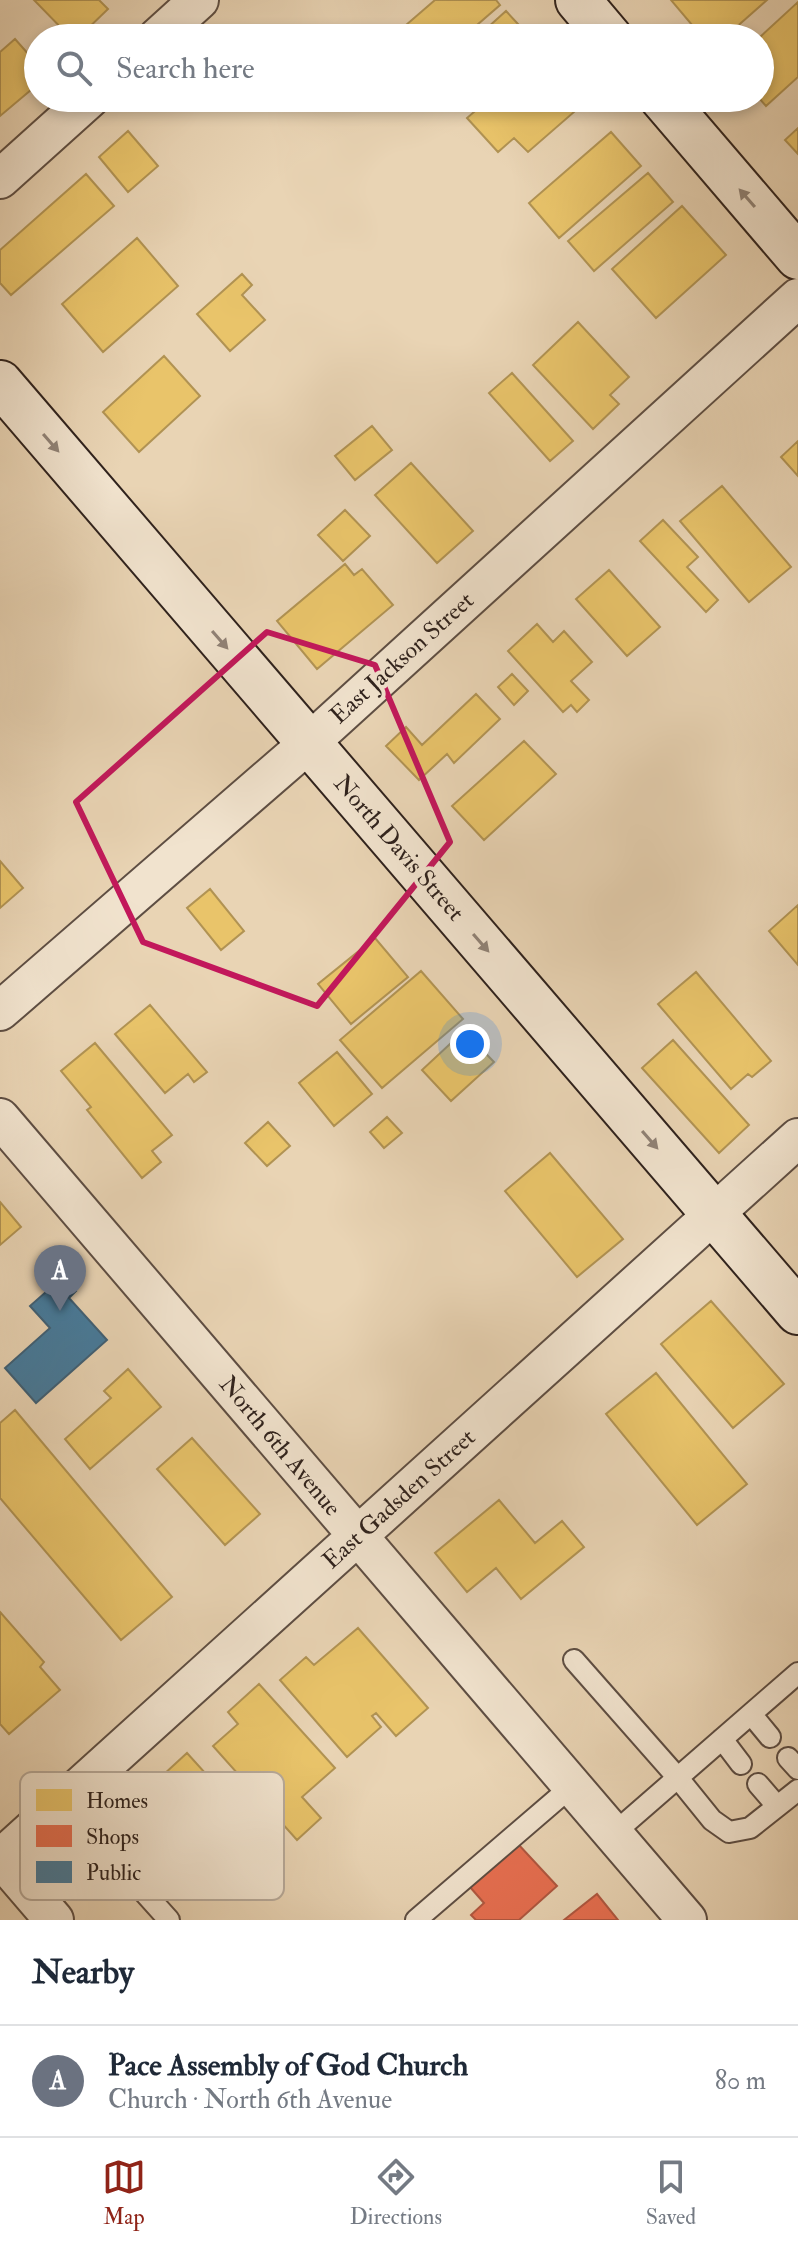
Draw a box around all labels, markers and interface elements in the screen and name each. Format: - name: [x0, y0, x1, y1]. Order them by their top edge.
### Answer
- search box: [24, 24, 774, 112]
- icon: search: [52, 46, 96, 90]
- text: Search here: [116, 50, 255, 87]
- one-way arrow: [739, 188, 756, 208]
- one-way arrow: [42, 432, 59, 452]
- street label: East Jackson Street: [324, 585, 481, 731]
- one-way arrow: [211, 630, 228, 650]
- street label: North Davis Street: [327, 768, 471, 928]
- one-way arrow: [472, 933, 489, 953]
- your location: [450, 1024, 490, 1064]
- one-way arrow: [641, 1131, 659, 1150]
- pin: A: [34, 1245, 86, 1311]
- street label: North 6th Avenue: [212, 1369, 348, 1523]
- street label: East Gadsden Street: [316, 1422, 482, 1576]
- legend: [20, 1772, 284, 1900]
- text: Homes: [86, 1787, 148, 1815]
- text: Shops: [86, 1823, 139, 1852]
- text: Public: [86, 1859, 141, 1887]
- text: Nearby: [32, 1951, 134, 1994]
- text: Pace Assembly of God Church: [108, 2047, 468, 2084]
- text: A: [50, 2065, 66, 2097]
- text: 80 m: [715, 2065, 766, 2097]
- text: Church · North 6th Avenue: [108, 2084, 392, 2116]
- tab: Map: [102, 2155, 146, 2231]
- tab: Directions: [350, 2155, 442, 2231]
- tab: Saved: [646, 2155, 696, 2231]

